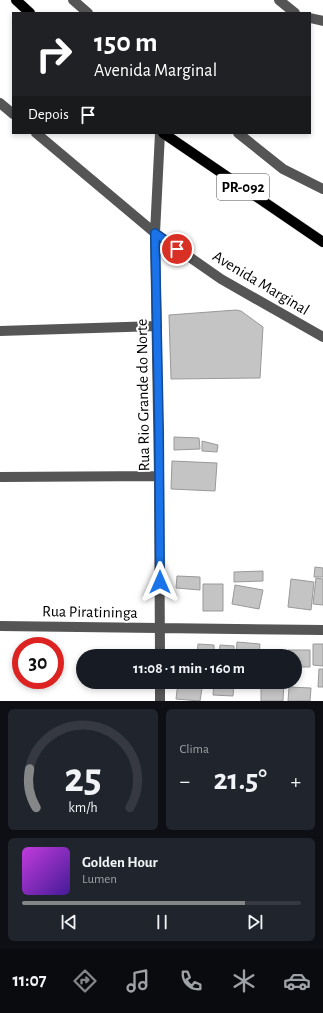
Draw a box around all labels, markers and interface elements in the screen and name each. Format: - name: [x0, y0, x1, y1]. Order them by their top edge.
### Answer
- icon: right: [28, 28, 80, 80]
- text: 150 m: [94, 29, 158, 57]
- text: Avenida Marginal: [94, 62, 217, 80]
- icon: arrive: [77, 104, 99, 126]
- text: Depois: [28, 107, 69, 122]
- road number: PR-092: [217, 174, 269, 200]
- pin: [160, 232, 194, 266]
- icon: arrive: [166, 238, 188, 260]
- street label: Avenida Marginal: [210, 248, 312, 318]
- street label: Rua Rio Grande do Norte: [134, 319, 152, 471]
- position arrow: [139, 561, 181, 603]
- street label: Rua Piratininga: [42, 603, 138, 621]
- speed limit sign: 30: [12, 637, 64, 689]
- text: 11:08 · 1 min · 160 m: [133, 661, 245, 676]
- text: Clima: [180, 743, 209, 756]
- text: 25: [64, 757, 102, 798]
- text: 21.5°: [213, 765, 267, 795]
- text: −: [180, 770, 190, 792]
- text: +: [290, 770, 301, 792]
- text: km/h: [68, 800, 97, 814]
- text: Golden Hour: [82, 855, 158, 870]
- text: Lumen: [82, 873, 117, 886]
- icon: previous: [58, 911, 80, 933]
- icon: pause: [151, 911, 173, 933]
- icon: next: [244, 911, 266, 933]
- icon: directions: [71, 967, 99, 995]
- icon: music: [124, 967, 152, 995]
- icon: phone: [177, 967, 205, 995]
- icon: climate: [230, 967, 258, 995]
- icon: car: [283, 967, 311, 995]
- text: 11:07: [12, 972, 47, 990]

